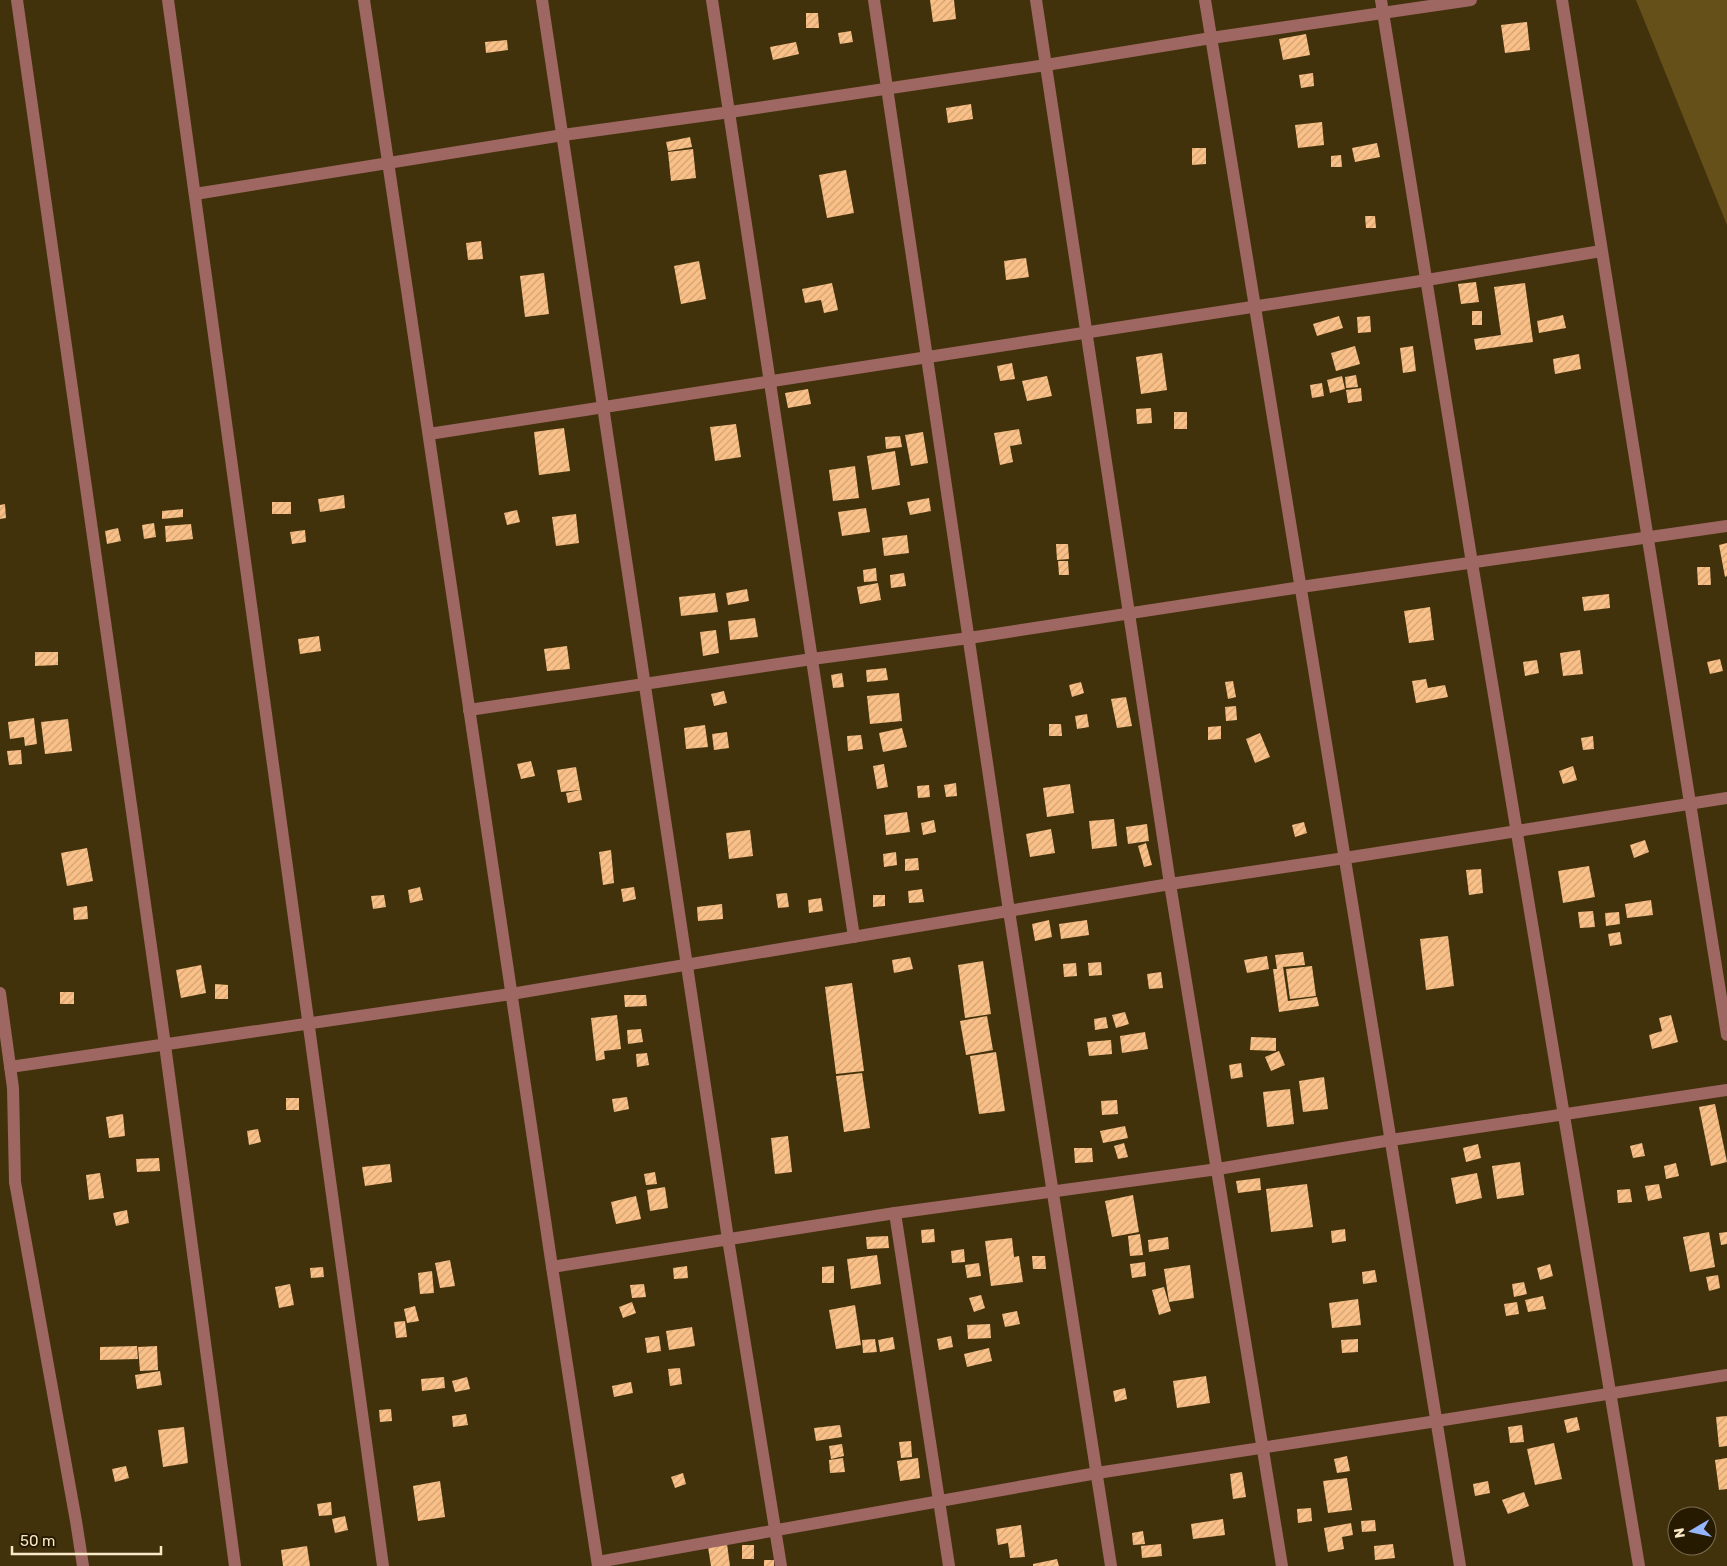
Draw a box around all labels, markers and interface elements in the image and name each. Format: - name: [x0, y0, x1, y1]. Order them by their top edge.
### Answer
- north arrow: [1667, 1506, 1717, 1556]
- scale bar: [12, 1524, 161, 1556]
- text: N: [1670, 1527, 1689, 1539]
- text: 50 m: [20, 1532, 55, 1550]

